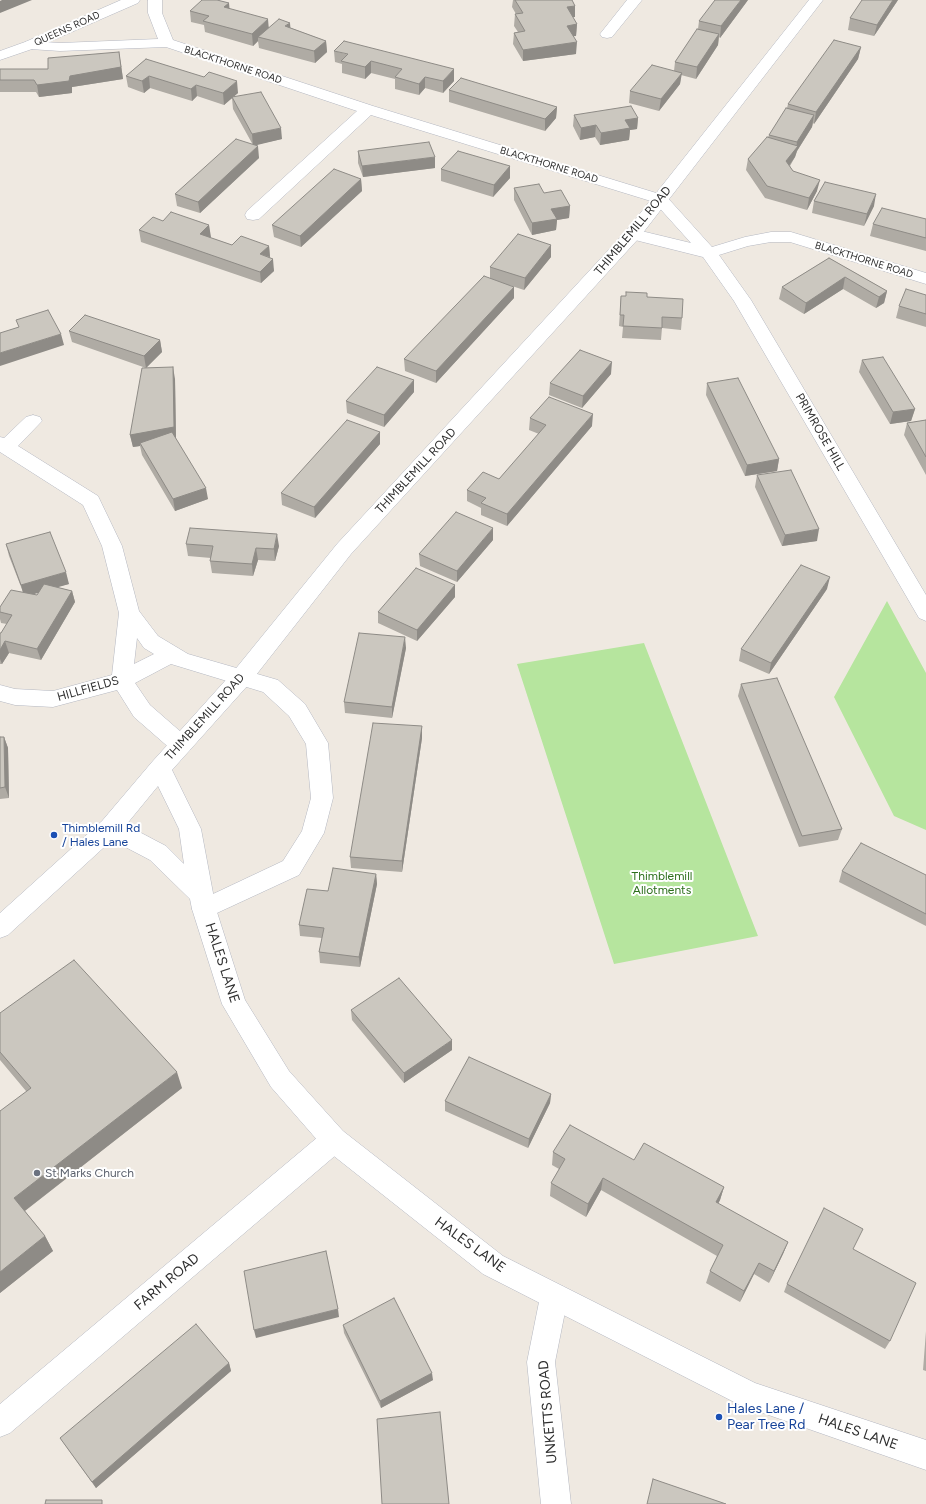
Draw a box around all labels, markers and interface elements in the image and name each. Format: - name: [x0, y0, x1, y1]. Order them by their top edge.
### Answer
- street label: QUEENS ROAD: [32, 9, 102, 49]
- street label: BLACKTHORNE ROAD: [183, 44, 283, 86]
- street label: BLACKTHORNE ROAD: [498, 144, 600, 186]
- street label: THIMBLEMILL ROAD: [592, 184, 674, 278]
- street label: BLACKTHORNE ROAD: [813, 239, 915, 281]
- street label: PRIMROSE HILL: [792, 391, 848, 473]
- street label: THIMBLEMILL ROAD: [373, 425, 459, 517]
- street label: THIMBLEMILL ROAD: [162, 671, 248, 763]
- street label: HILLFIELDS: [56, 673, 120, 705]
- place label: Thimblemill Rd / Hales Lane: [62, 821, 140, 849]
- marker: Thimblemill Rd / Hales Lane: [49, 830, 59, 840]
- park label: Thimblemill Allotments: [632, 869, 692, 897]
- street label: HALES LANE: [201, 921, 243, 1005]
- place label: St Marks Church: [45, 1166, 134, 1180]
- marker: St Marks Church: [32, 1168, 42, 1178]
- street label: HALES LANE: [431, 1214, 509, 1276]
- street label: FARM ROAD: [131, 1250, 203, 1314]
- street label: UNKETTS ROAD: [535, 1360, 561, 1464]
- place label: Hales Lane / Pear Tree Rd: [727, 1401, 805, 1434]
- street label: HALES LANE: [816, 1410, 900, 1454]
- marker: Hales Lane / Pear Tree Rd: [714, 1412, 724, 1422]

